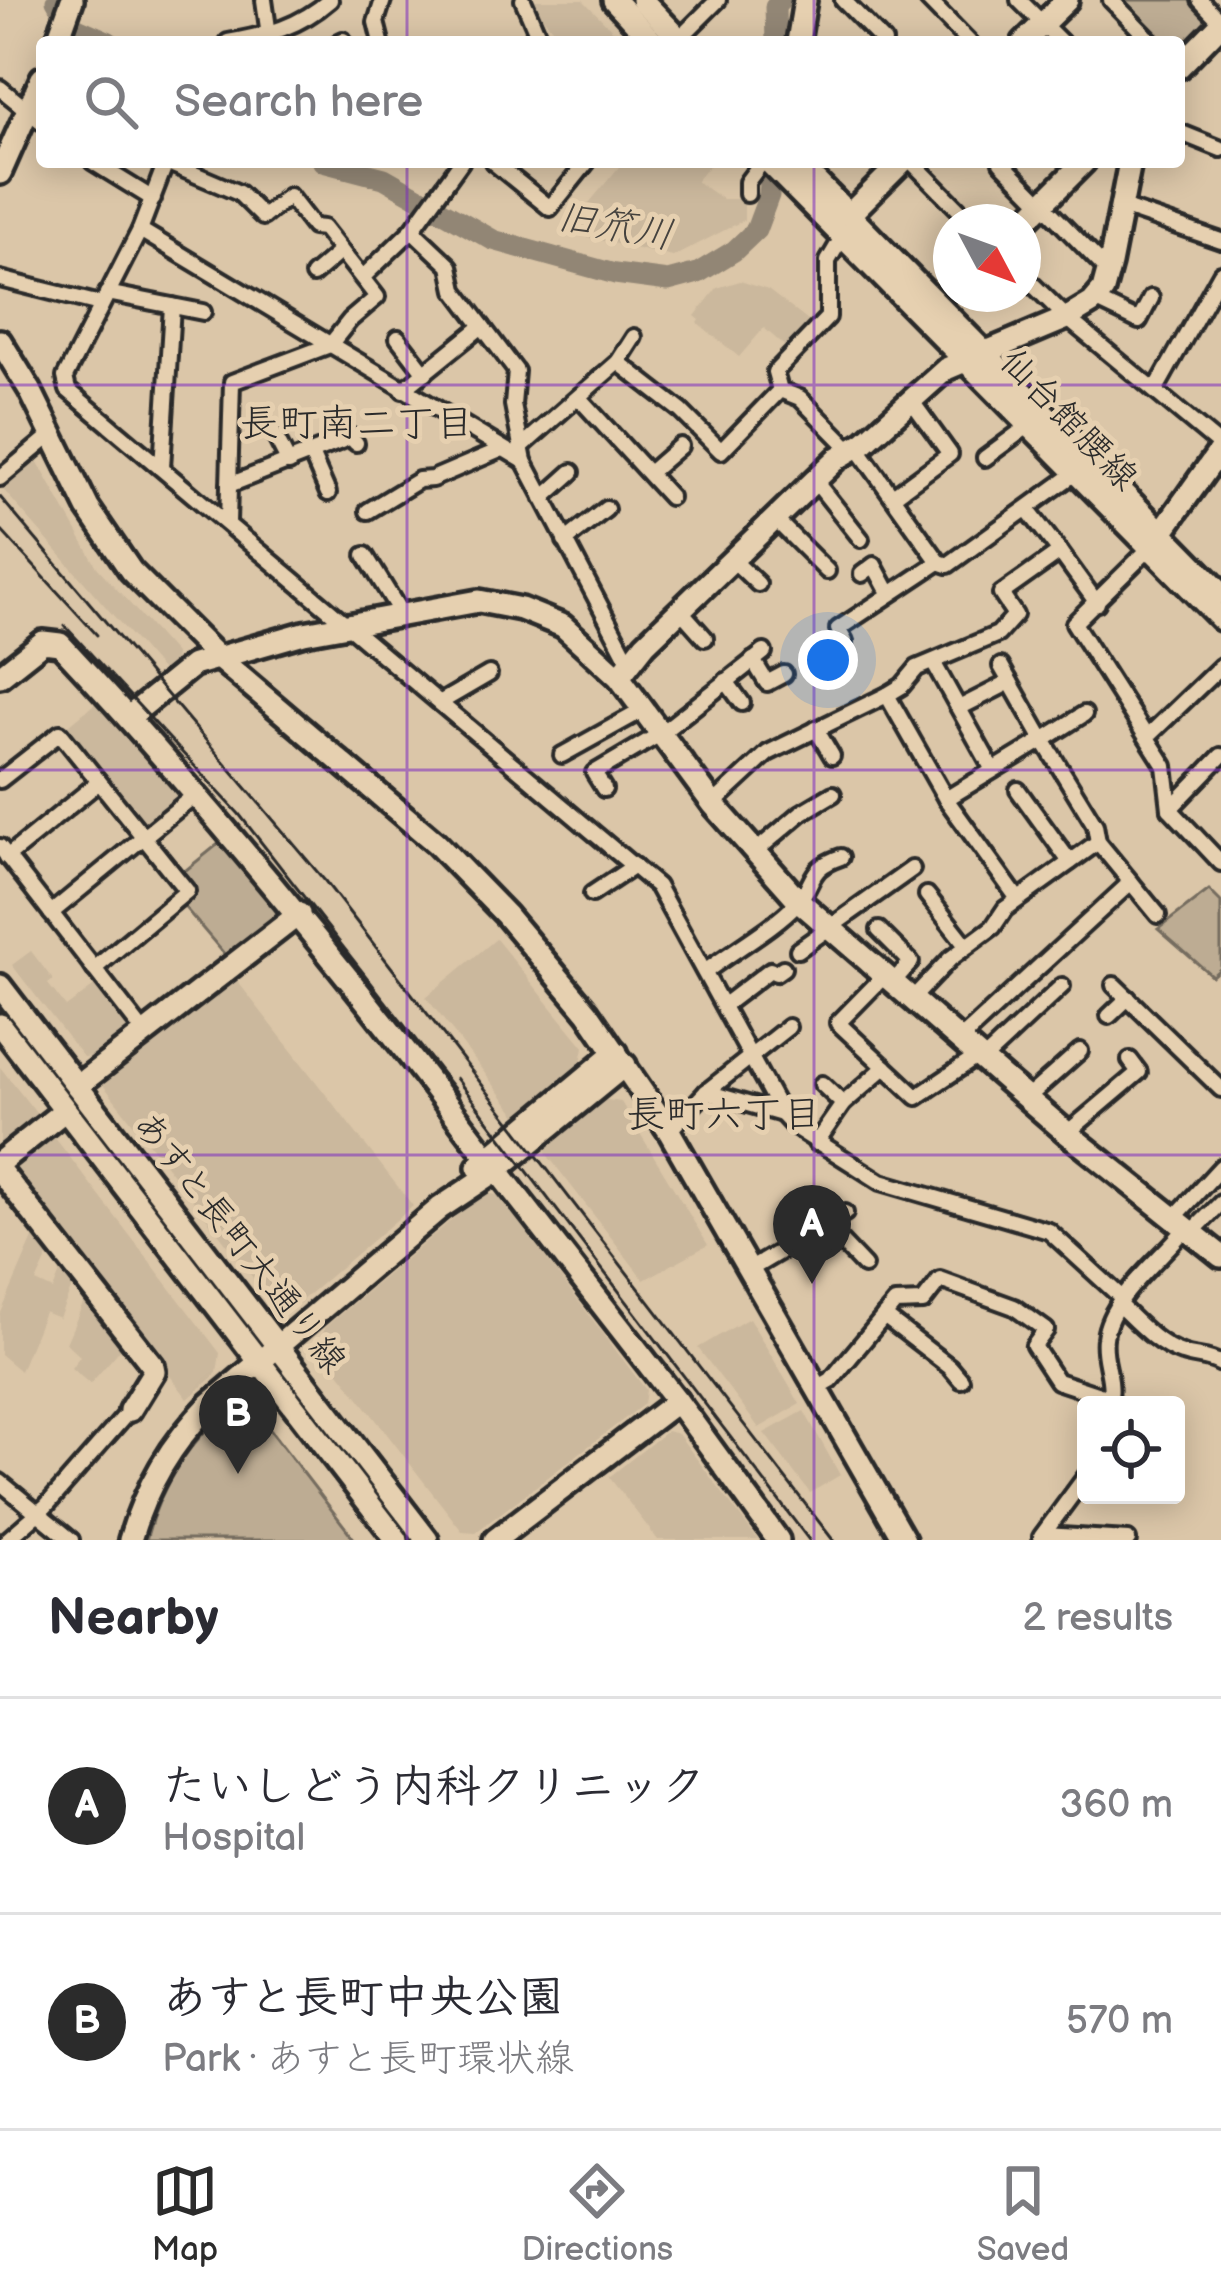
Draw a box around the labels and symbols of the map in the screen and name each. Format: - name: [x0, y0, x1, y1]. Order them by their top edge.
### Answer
- water label: 旧笊川: [553, 194, 677, 260]
- north arrow: [933, 204, 1041, 312]
- street label: 仙台館腰線: [990, 340, 1146, 500]
- district label: 長町南二丁目: [240, 401, 474, 448]
- your location: [798, 630, 858, 690]
- district label: 長町六丁目: [626, 1092, 822, 1139]
- street label: あすと長町大通り線: [123, 1104, 355, 1382]
- pin: A: [773, 1185, 851, 1284]
- pin: B: [199, 1375, 277, 1474]

